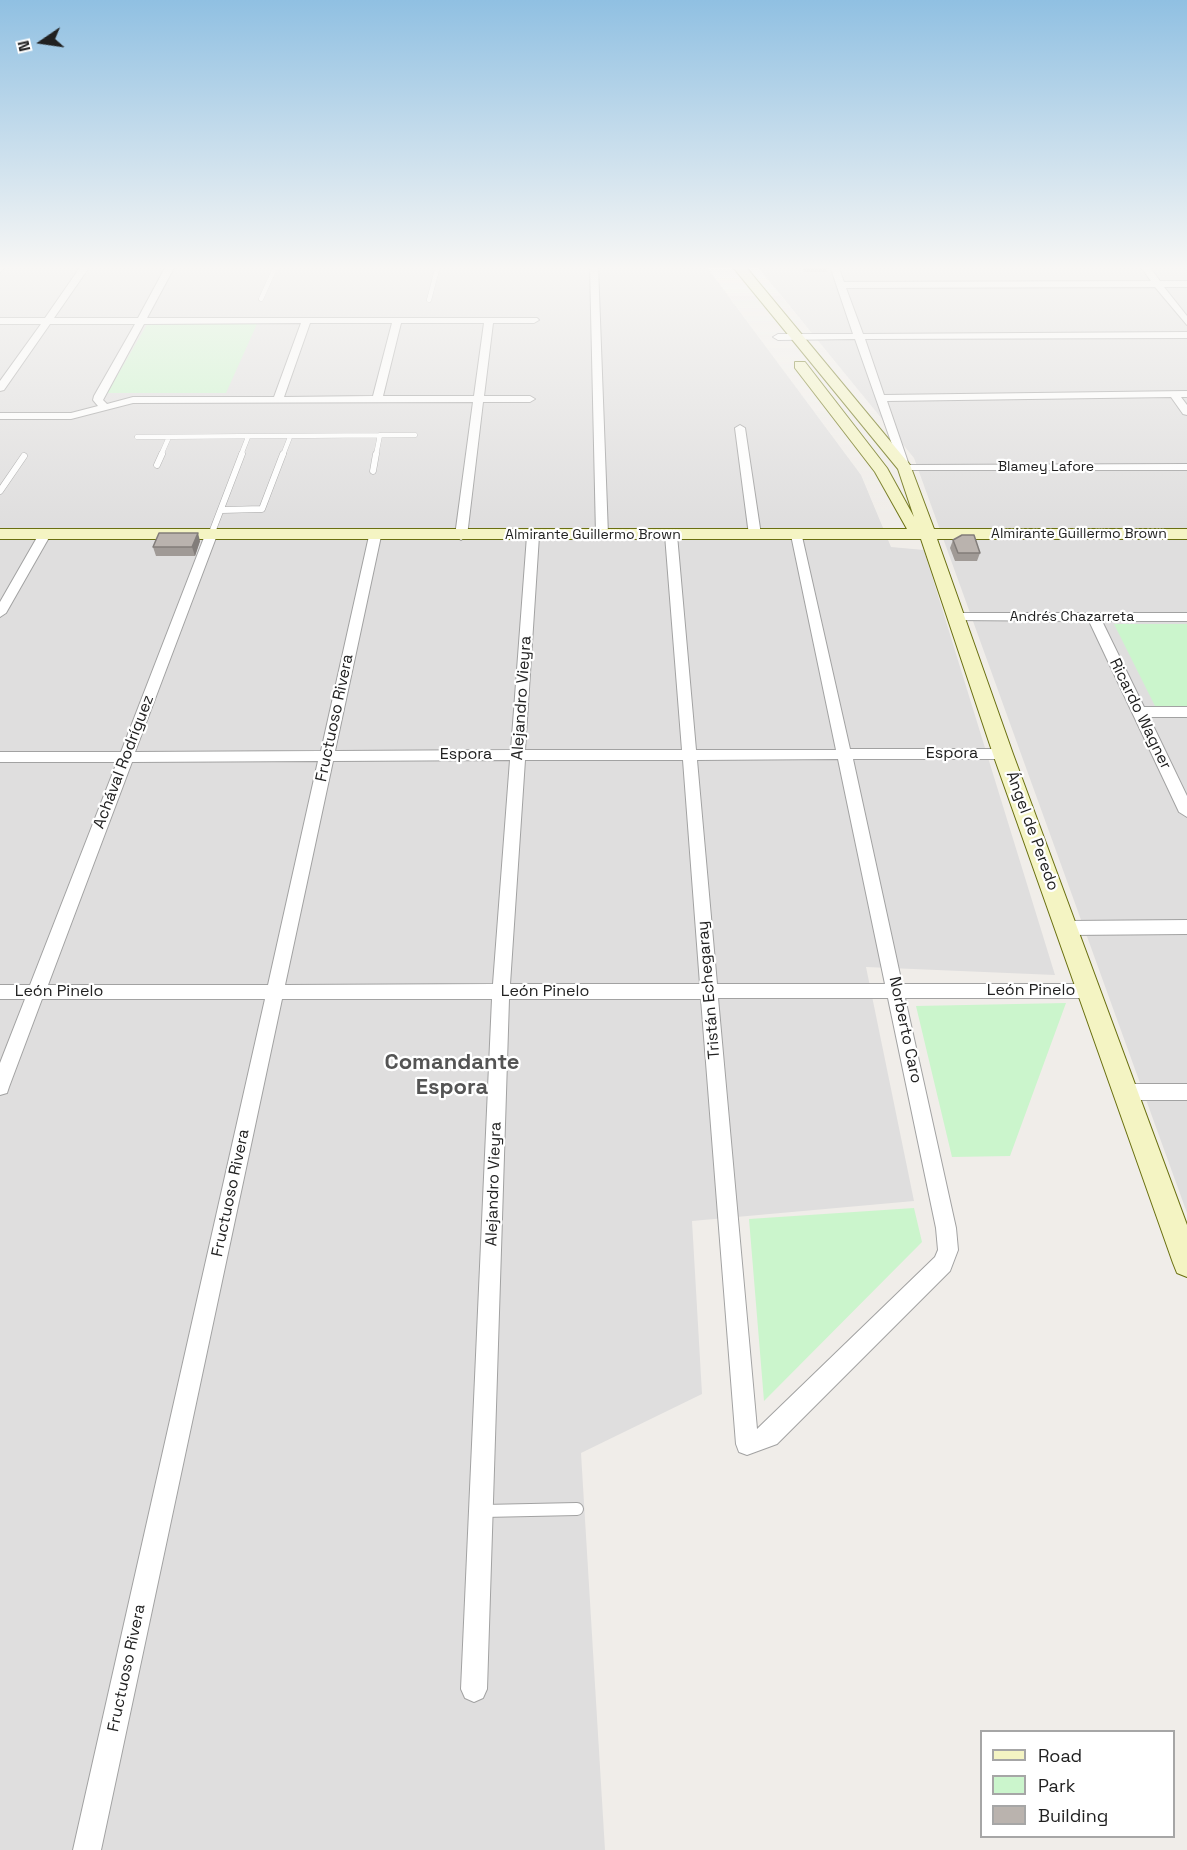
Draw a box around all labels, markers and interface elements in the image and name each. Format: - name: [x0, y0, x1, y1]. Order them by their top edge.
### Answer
- north arrow: [12, 12, 72, 72]
- text: N: [13, 39, 35, 54]
- street label: Blamey Lafore: [998, 459, 1094, 475]
- street label: Almirante Guillermo Brown: [991, 526, 1167, 542]
- street label: Almirante Guillermo Brown: [505, 527, 681, 543]
- street label: Andrés Chazarreta: [1010, 609, 1134, 625]
- street label: Alejandro Vieyra: [508, 635, 536, 761]
- street label: Fructuoso Rivera: [312, 652, 358, 784]
- street label: Ricardo Wagner: [1105, 655, 1175, 773]
- street label: Achával Rodríguez: [90, 692, 158, 832]
- street label: Espora: [926, 744, 978, 764]
- street label: Espora: [440, 745, 492, 765]
- street label: Ángel de Peredo: [1001, 769, 1063, 893]
- street label: Tristán Echegaray: [693, 920, 725, 1060]
- street label: Norberto Caro: [884, 975, 926, 1085]
- street label: León Pinelo: [987, 981, 1075, 1001]
- street label: León Pinelo: [15, 982, 103, 1002]
- street label: León Pinelo: [501, 982, 589, 1002]
- district label: Comandante Espora: [384, 1050, 520, 1102]
- street label: Alejandro Vieyra: [482, 1121, 506, 1247]
- street label: Fructuoso Rivera: [208, 1127, 254, 1259]
- street label: Fructuoso Rivera: [104, 1602, 150, 1734]
- legend: [980, 1730, 1175, 1838]
- text: Road: [1038, 1744, 1082, 1767]
- text: Park: [1038, 1774, 1075, 1797]
- text: Building: [1038, 1804, 1108, 1827]

